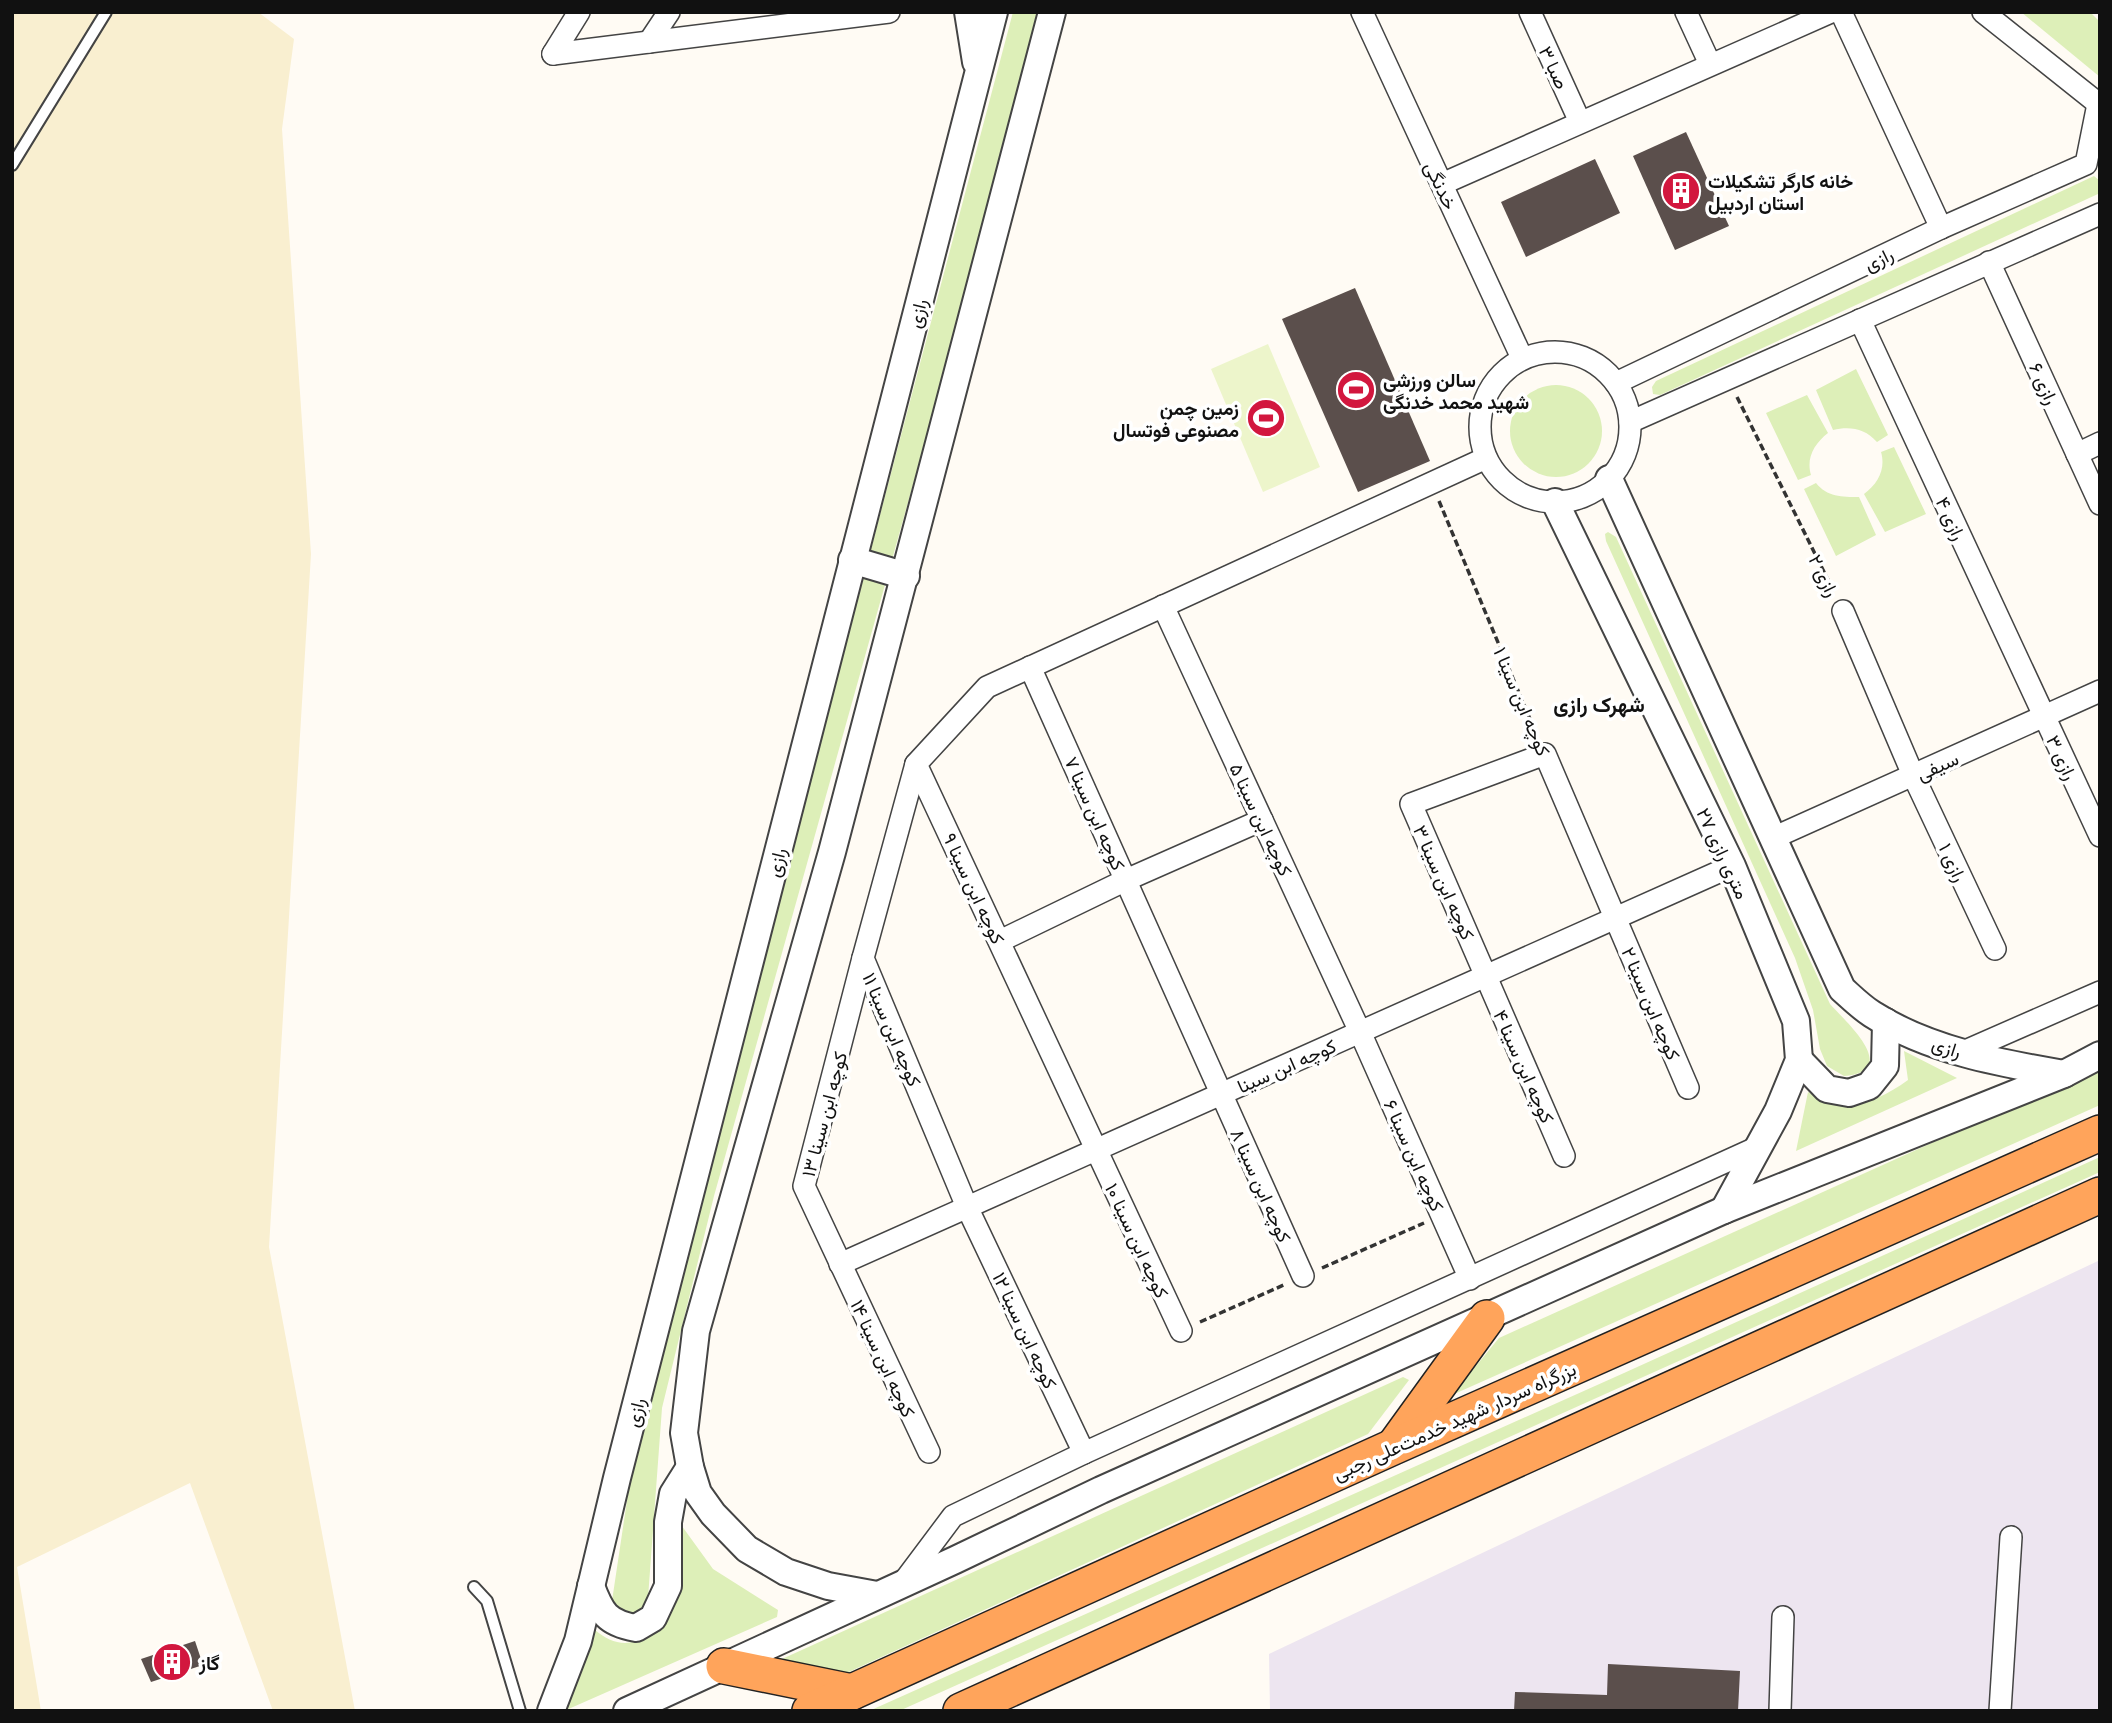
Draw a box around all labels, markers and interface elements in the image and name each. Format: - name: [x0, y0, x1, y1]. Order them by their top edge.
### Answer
- street label: صبا ۳: [1534, 41, 1576, 93]
- street label: خدنگی: [1420, 157, 1464, 213]
- place label: خانه کارگر تشکیلات استان اردبیل: [1708, 167, 1853, 216]
- building icon: خانه کارگر تشکیلات استان اردبیل: [1660, 170, 1702, 212]
- street label: رازی: [1859, 240, 1897, 276]
- street label: رازی: [900, 296, 932, 330]
- street label: رازی ۶: [2024, 358, 2066, 408]
- place label: سالن ورزشی شهید محمد خدنگی: [1383, 366, 1529, 414]
- sports icon: سالن ورزشی شهید محمد خدنگی: [1335, 369, 1377, 411]
- place label: زمین چمن مصنوعی فوتسال: [1113, 394, 1239, 443]
- sports icon: زمین چمن مصنوعی فوتسال: [1245, 397, 1287, 439]
- street label: رازی ۴: [1931, 492, 1973, 544]
- street label: رازی ۲: [1804, 549, 1846, 601]
- street label: کوچه ابن سینا ۱: [1487, 642, 1558, 760]
- district label: شهرک رازی: [1553, 689, 1645, 718]
- street label: رازی ۳: [2041, 730, 2085, 784]
- street label: سیفی: [1912, 744, 1962, 786]
- street label: کوچه ابن سینا ۷: [1058, 752, 1133, 875]
- street label: کوچه ابن سینا ۵: [1223, 758, 1300, 881]
- street label: ۲۷ متری رازی: [1692, 803, 1756, 903]
- street label: کوچه ابن سینا ۳: [1406, 820, 1482, 944]
- street label: کوچه ابن سینا ۹: [936, 828, 1012, 949]
- street label: رازی ۱: [1934, 838, 1974, 886]
- street label: رازی: [759, 845, 791, 879]
- street label: کوچه ابن سینا ۲: [1615, 942, 1688, 1064]
- street label: کوچه ابن سینا ۱۱: [855, 968, 929, 1091]
- street label: کوچه ابن سینا ۴: [1487, 1005, 1562, 1128]
- street label: رازی: [1929, 1029, 1965, 1063]
- street label: کوچه ابن سینا: [1232, 1032, 1340, 1100]
- street label: کوچه ابن سینا ۱۳: [794, 1049, 854, 1180]
- street label: کوچه ابن سینا ۶: [1377, 1095, 1451, 1216]
- street label: کوچه ابن سینا ۸: [1224, 1124, 1299, 1247]
- street label: کوچه ابن سینا ۱۰: [1098, 1178, 1176, 1303]
- street label: کوچه ابن سینا ۱۲: [986, 1267, 1064, 1393]
- street label: کوچه ابن سینا ۱۴: [844, 1295, 923, 1422]
- street label: بزرگراه سردار شهید خدمت‌علی رجبی: [1328, 1355, 1580, 1485]
- street label: رازی: [618, 1395, 650, 1429]
- building icon: گاز: [151, 1641, 193, 1683]
- place label: گاز: [198, 1649, 220, 1676]

